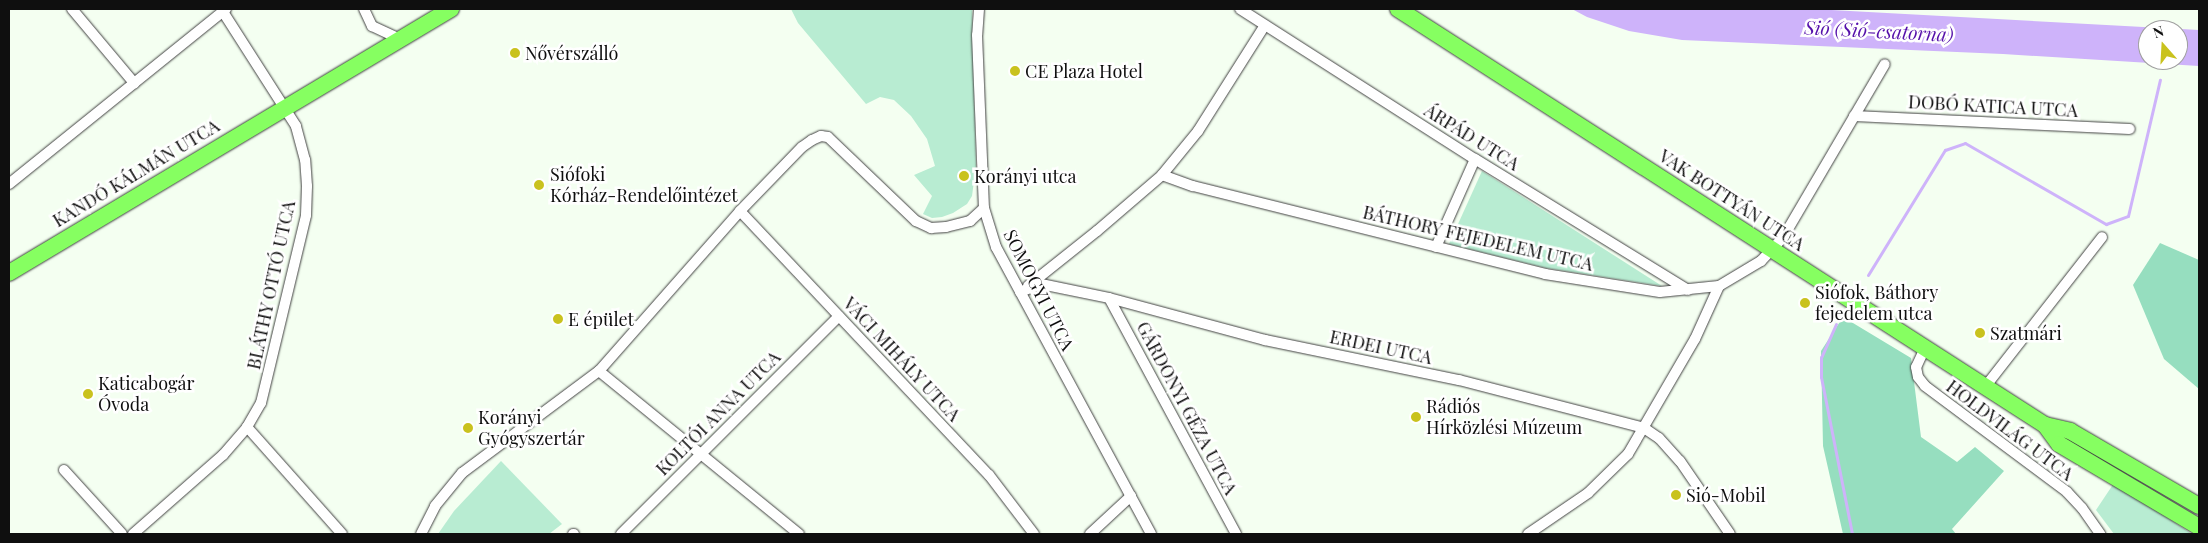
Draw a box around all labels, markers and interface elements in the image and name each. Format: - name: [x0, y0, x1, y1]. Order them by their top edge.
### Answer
- water label: Sió (Sió-csatorna): [1804, 16, 1954, 46]
- north arrow: [2138, 20, 2188, 70]
- text: N: [2150, 21, 2166, 42]
- place label: Nővérszálló: [525, 42, 618, 64]
- marker: Nővérszálló: [509, 47, 521, 59]
- place label: CE Plaza Hotel: [1025, 60, 1143, 82]
- marker: CE Plaza Hotel: [1009, 65, 1021, 77]
- street label: DOBÓ KATICA UTCA: [1908, 91, 2078, 121]
- street label: ÁRPÁD UTCA: [1420, 99, 1524, 175]
- street label: KANDÓ KÁLMÁN UTCA: [49, 115, 223, 231]
- street label: VAK BOTTYÁN UTCA: [1655, 145, 1809, 255]
- place label: Siófoki Kórház-Rendelőintézet: [550, 164, 738, 206]
- place label: Korányi utca: [974, 165, 1077, 187]
- marker: Korányi utca: [958, 170, 970, 182]
- marker: Siófoki Kórház-Rendelőintézet: [532, 178, 546, 192]
- street label: BLÁTHY OTTÓ UTCA: [242, 198, 300, 372]
- street label: BÁTHORY FEJEDELEM UTCA: [1361, 201, 1595, 275]
- street label: SOMOGYI UTCA: [999, 226, 1079, 354]
- place label: Siófok, Báthory fejedelem utca: [1815, 282, 1938, 324]
- street label: VÁCI MIHÁLY UTCA: [839, 292, 965, 426]
- marker: Siófok, Báthory fejedelem utca: [1799, 297, 1811, 309]
- place label: E épület: [568, 308, 634, 330]
- marker: E épület: [552, 313, 564, 325]
- street label: GÁRDONYI GÉZA UTCA: [1132, 318, 1242, 498]
- place label: Szatmári: [1990, 322, 2062, 344]
- street label: ERDEI UTCA: [1328, 326, 1434, 368]
- marker: Szatmári: [1974, 327, 1986, 339]
- street label: KOLTÓI ANNA UTCA: [651, 346, 785, 480]
- place label: Katicabogár Óvoda: [98, 373, 194, 416]
- street label: HOLDVILÁG UTCA: [1942, 375, 2078, 485]
- marker: Katicabogár Óvoda: [82, 388, 94, 400]
- place label: Rádiós Hírközlési Múzeum: [1426, 396, 1582, 438]
- place label: Korányi Gyógyszertár: [478, 407, 585, 449]
- marker: Rádiós Hírközlési Múzeum: [1410, 411, 1422, 423]
- marker: Korányi Gyógyszertár: [462, 422, 474, 434]
- place label: Sió-Mobil: [1686, 484, 1766, 506]
- marker: Sió-Mobil: [1670, 489, 1682, 501]

